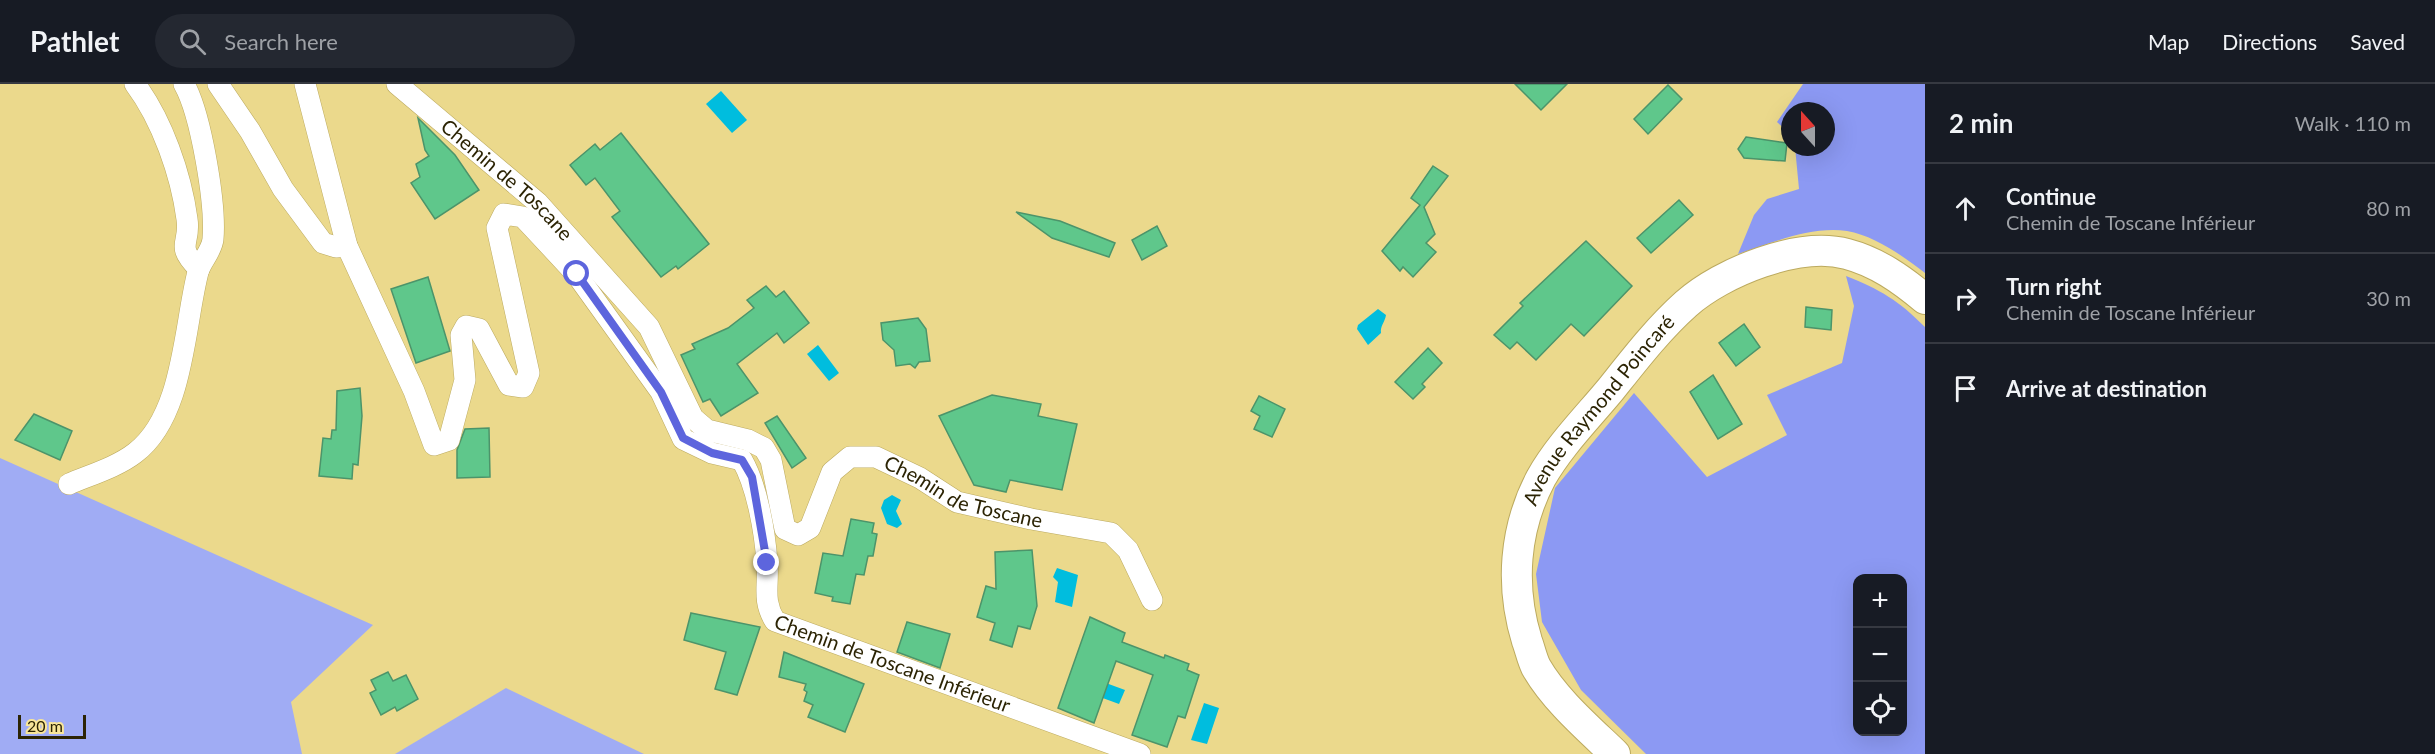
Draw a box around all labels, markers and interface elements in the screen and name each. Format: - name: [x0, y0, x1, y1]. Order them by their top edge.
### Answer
- search box: [155, 14, 575, 68]
- text: Pathlet: [30, 24, 119, 58]
- icon: search: [176, 25, 209, 58]
- text: Search here: [224, 28, 338, 55]
- text: Map: [2148, 29, 2189, 54]
- text: Directions: [2222, 29, 2317, 54]
- text: Saved: [2350, 29, 2405, 54]
- north arrow: [1781, 102, 1835, 156]
- text: 2 min: [1949, 107, 2013, 139]
- text: Walk · 110 m: [2295, 111, 2411, 135]
- street label: Chemin de Toscane: [437, 114, 579, 245]
- text: Continue: [2006, 183, 2096, 210]
- icon: ahead: [1949, 192, 1982, 225]
- text: 80 m: [2366, 196, 2411, 220]
- text: Chemin de Toscane Inférieur: [2006, 210, 2255, 234]
- route start: [563, 260, 589, 286]
- text: Turn right: [2006, 273, 2101, 300]
- icon: right: [1949, 282, 1982, 315]
- text: 30 m: [2366, 286, 2411, 310]
- text: Chemin de Toscane Inférieur: [2006, 300, 2255, 324]
- street label: Avenue Raymond Poincaré: [1517, 309, 1679, 508]
- icon: arrive: [1949, 372, 1982, 405]
- text: Arrive at destination: [2006, 375, 2207, 402]
- street label: Chemin de Toscane: [881, 450, 1044, 532]
- route end: [753, 549, 779, 575]
- map controls: [1853, 574, 1907, 736]
- button: +: [1853, 574, 1907, 628]
- street label: Chemin de Toscane Inférieur: [771, 609, 1015, 717]
- button: −: [1853, 628, 1907, 682]
- button: locate: [1853, 682, 1907, 736]
- scale bar: [18, 712, 86, 740]
- text: 20 m: [27, 716, 63, 735]

